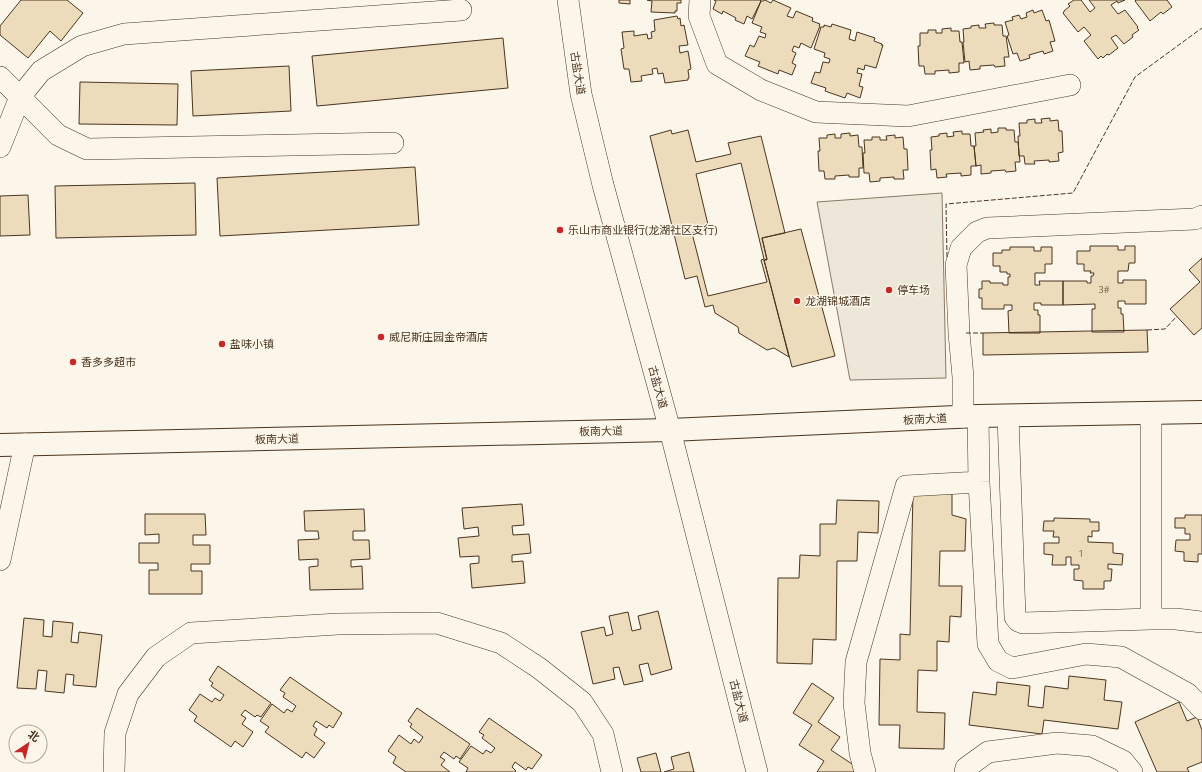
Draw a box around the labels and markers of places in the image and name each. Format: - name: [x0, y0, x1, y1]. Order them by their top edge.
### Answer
- place label: 乐山市商业银行(龙湖社区支行): [568, 222, 718, 237]
- marker: 乐山市商业银行(龙湖社区支行): [555, 225, 565, 235]
- place label: 停车场: [897, 282, 930, 297]
- marker: 停车场: [884, 285, 894, 295]
- place label: 龙湖锦城酒店: [805, 293, 871, 308]
- marker: 龙湖锦城酒店: [792, 296, 802, 306]
- place label: 威尼斯庄园金帝酒店: [389, 329, 488, 344]
- marker: 威尼斯庄园金帝酒店: [376, 332, 386, 342]
- place label: 盐味小镇: [230, 336, 274, 351]
- marker: 盐味小镇: [217, 339, 227, 349]
- place label: 香多多超市: [81, 354, 136, 369]
- marker: 香多多超市: [68, 357, 78, 367]

